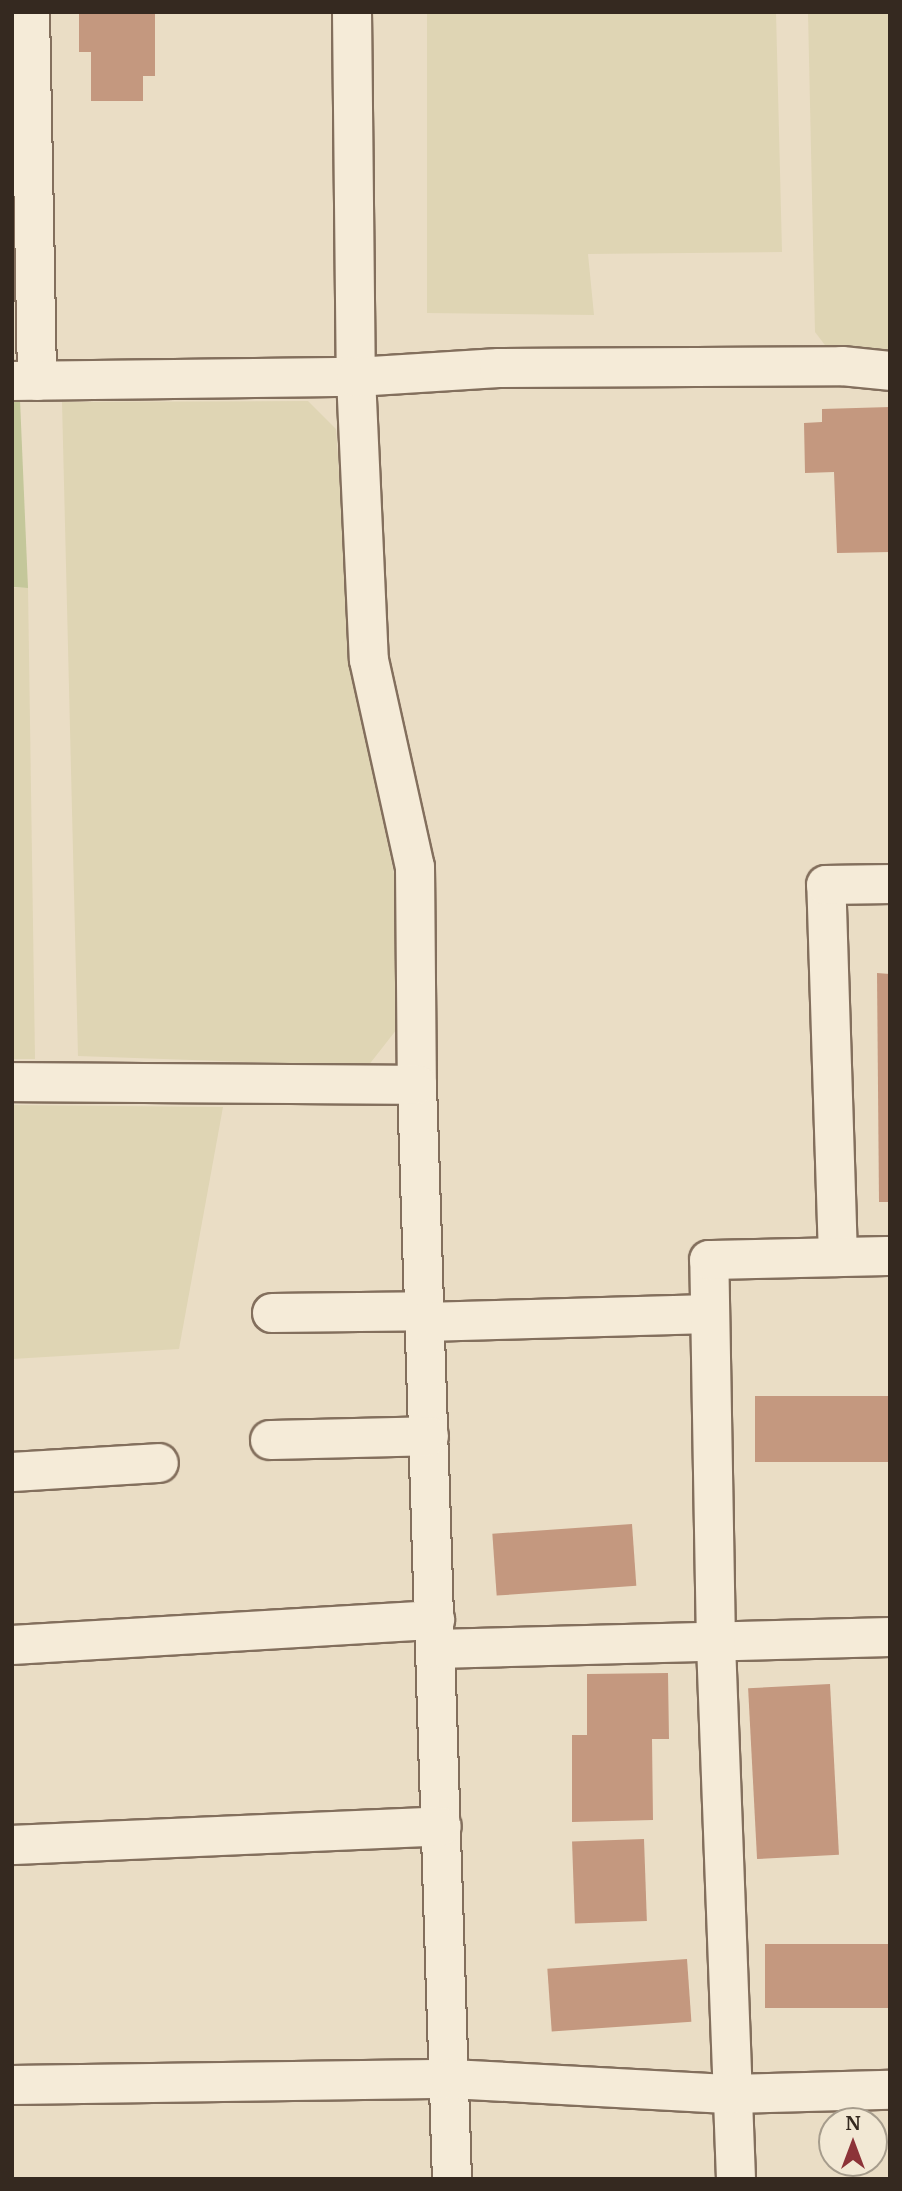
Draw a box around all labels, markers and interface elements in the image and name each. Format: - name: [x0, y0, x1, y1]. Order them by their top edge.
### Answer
- north arrow: [818, 2107, 888, 2177]
- text: N: [845, 2111, 861, 2135]

